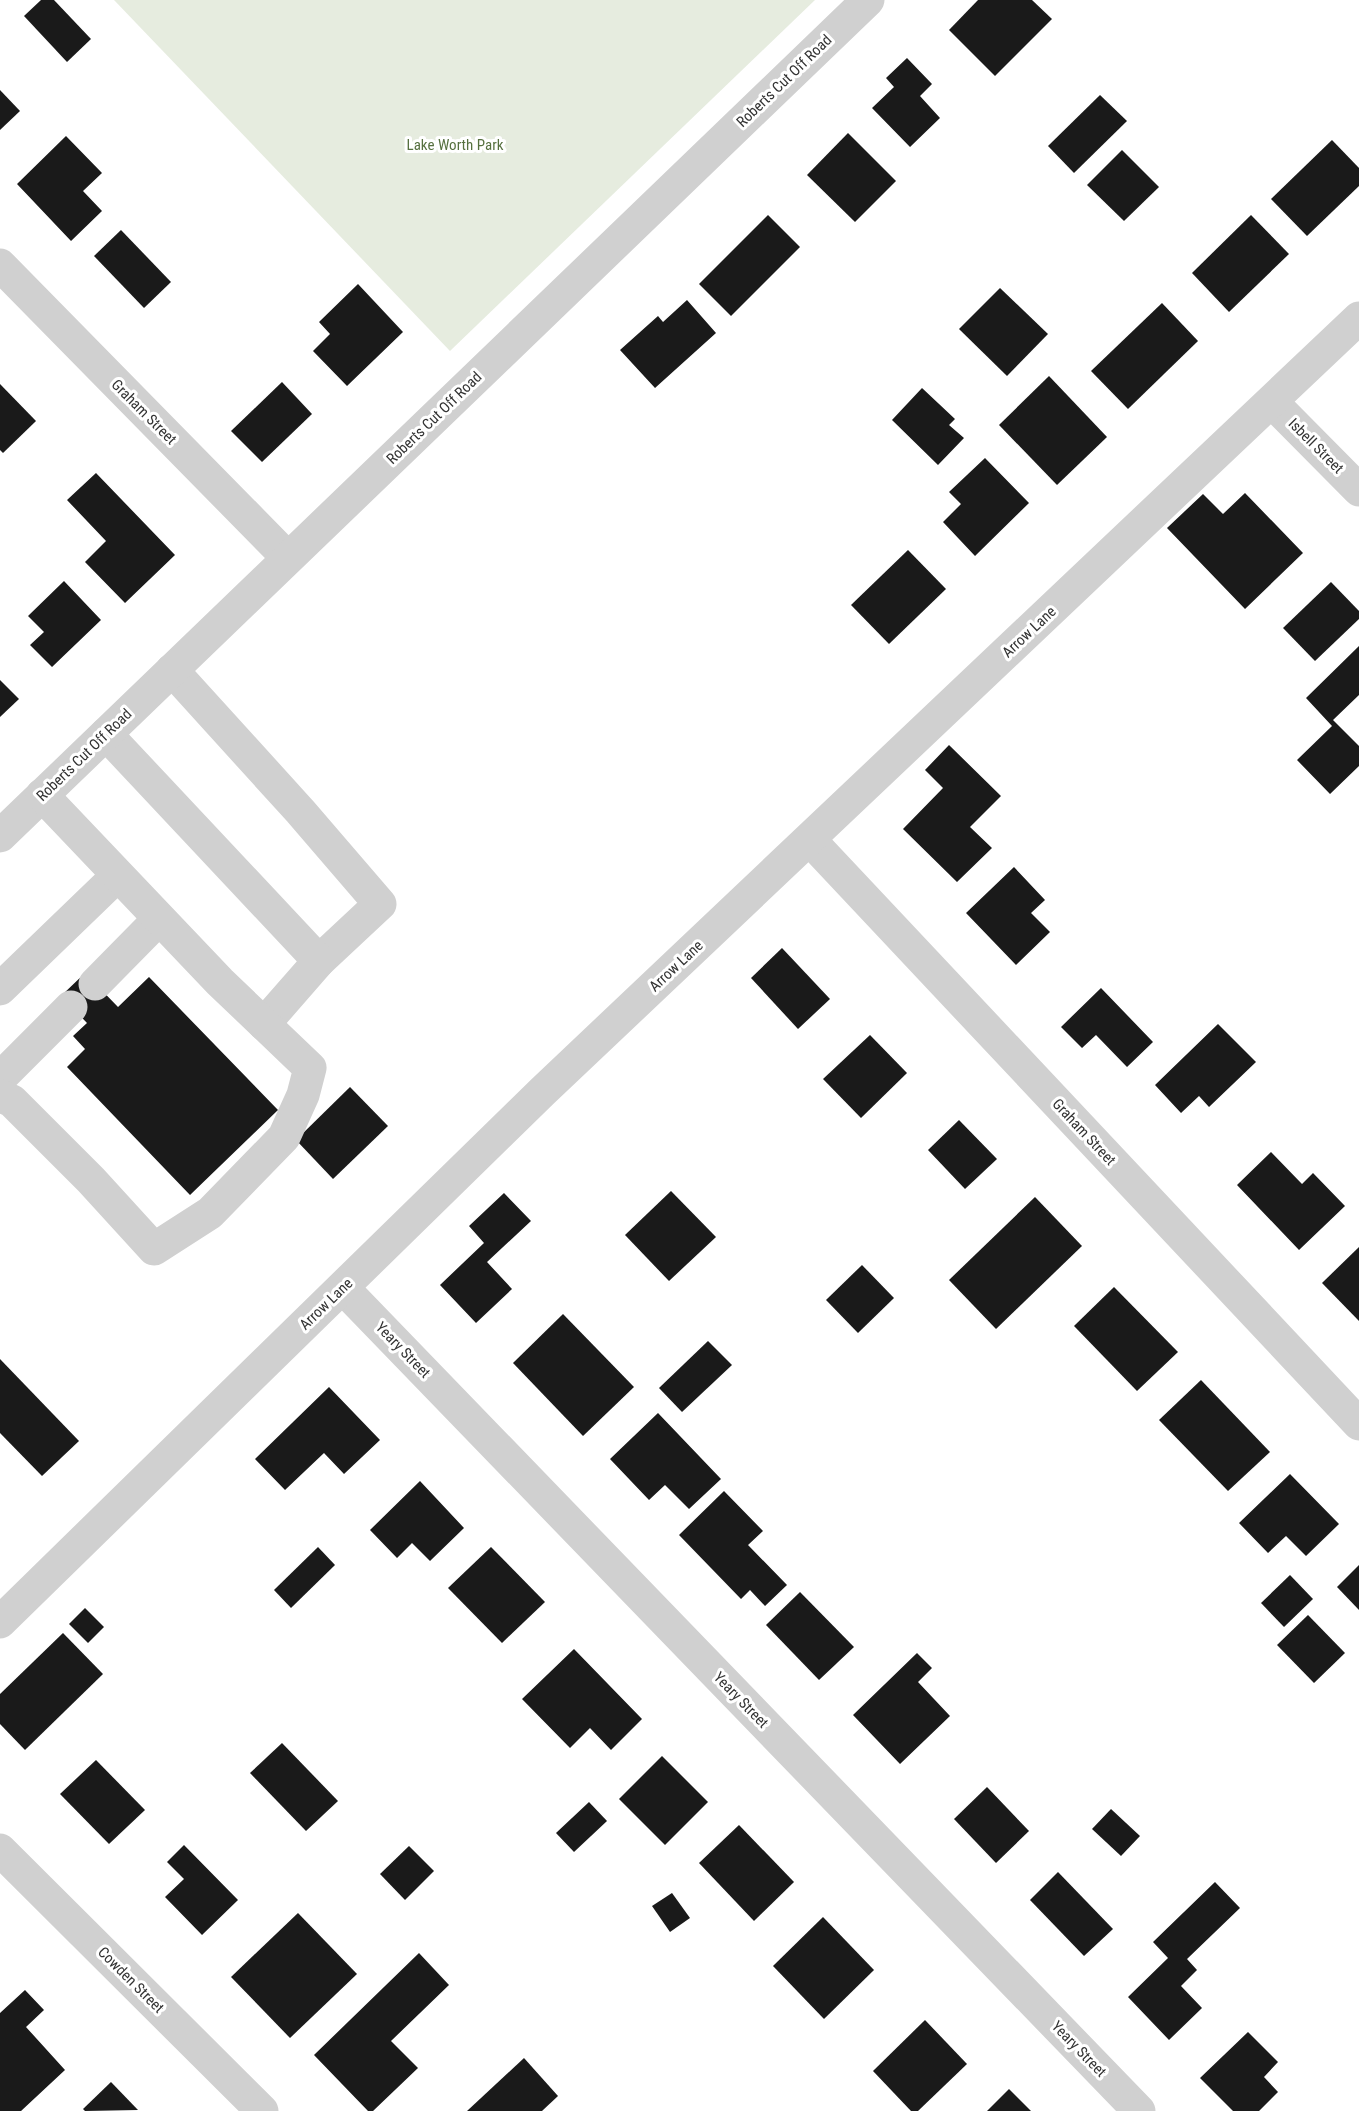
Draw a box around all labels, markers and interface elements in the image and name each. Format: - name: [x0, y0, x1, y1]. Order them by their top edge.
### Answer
- street label: Roberts Cut Off Road: [733, 31, 835, 131]
- park label: Lake Worth Park: [407, 136, 504, 154]
- street label: Roberts Cut Off Road: [383, 368, 485, 468]
- street label: Graham Street: [108, 376, 180, 448]
- street label: Isbell Street: [1285, 415, 1347, 477]
- street label: Arrow Lane: [998, 603, 1060, 661]
- street label: Roberts Cut Off Road: [33, 705, 135, 805]
- street label: Arrow Lane: [645, 937, 707, 995]
- street label: Graham Street: [1049, 1095, 1119, 1169]
- street label: Arrow Lane: [296, 1274, 356, 1334]
- street label: Yeary Street: [372, 1318, 434, 1382]
- street label: Yeary Street: [710, 1668, 772, 1732]
- street label: Cowden Street: [94, 1943, 168, 2017]
- street label: Yeary Street: [1048, 2017, 1110, 2081]

